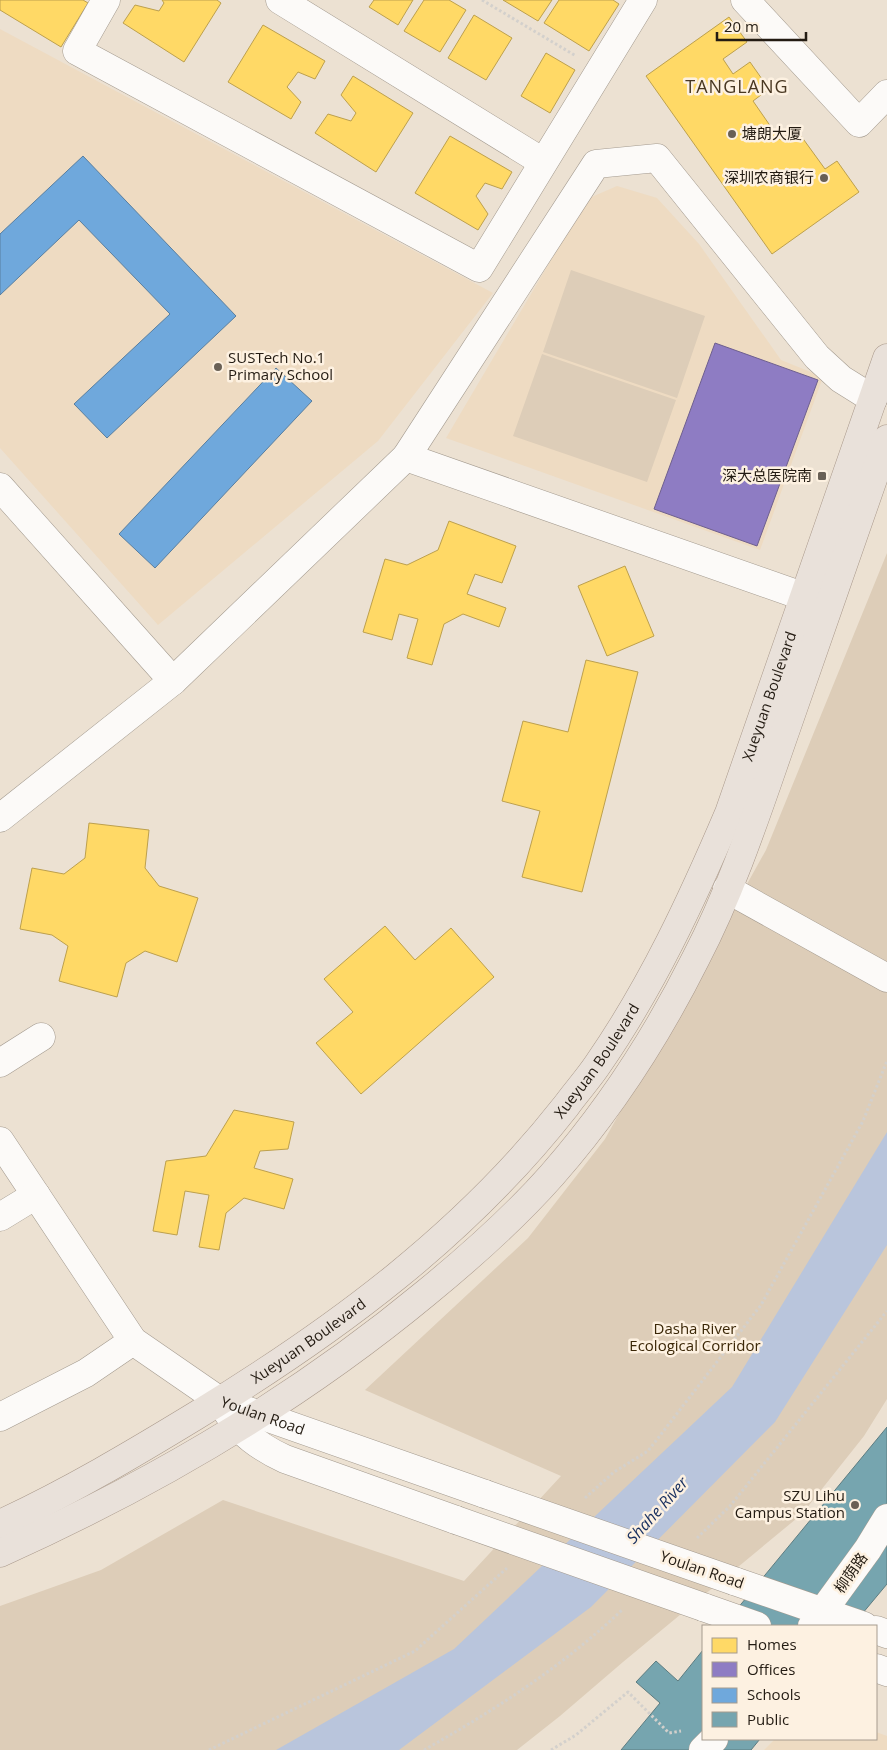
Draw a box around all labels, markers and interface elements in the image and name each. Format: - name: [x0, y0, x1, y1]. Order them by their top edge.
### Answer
- scale bar: [717, 10, 806, 42]
- text: 20 m: [724, 16, 759, 36]
- district label: TANGLANG: [685, 74, 789, 98]
- place label: 塘朗大厦: [742, 123, 802, 143]
- marker: 塘朗大厦: [726, 128, 738, 140]
- place label: 深圳农商银行: [724, 167, 814, 187]
- marker: 深圳农商银行: [818, 172, 830, 184]
- place label: SUSTech No.1 Primary School: [228, 347, 333, 384]
- marker: SUSTech No.1 Primary School: [212, 361, 224, 373]
- place label: 深大总医院南: [722, 465, 812, 485]
- marker: 深大总医院南: [816, 470, 828, 482]
- street label: Xueyuan Boulevard: [737, 629, 800, 764]
- street label: Xueyuan Boulevard: [549, 999, 643, 1122]
- street label: Xueyuan Boulevard: [247, 1293, 369, 1387]
- park label: Dasha River Ecological Corridor: [629, 1318, 761, 1355]
- street label: Youlan Road: [218, 1391, 308, 1439]
- water label: Shahe River: [621, 1471, 693, 1548]
- place label: SZU Lihu Campus Station: [735, 1485, 845, 1522]
- marker: SZU Lihu Campus Station: [849, 1499, 861, 1511]
- street label: Youlan Road: [658, 1545, 747, 1593]
- street label: 柳荫路: [829, 1548, 871, 1597]
- legend: [702, 1625, 877, 1740]
- text: Homes: [747, 1634, 797, 1654]
- text: Offices: [747, 1659, 795, 1679]
- text: Schools: [747, 1684, 801, 1704]
- text: Public: [747, 1709, 789, 1729]

